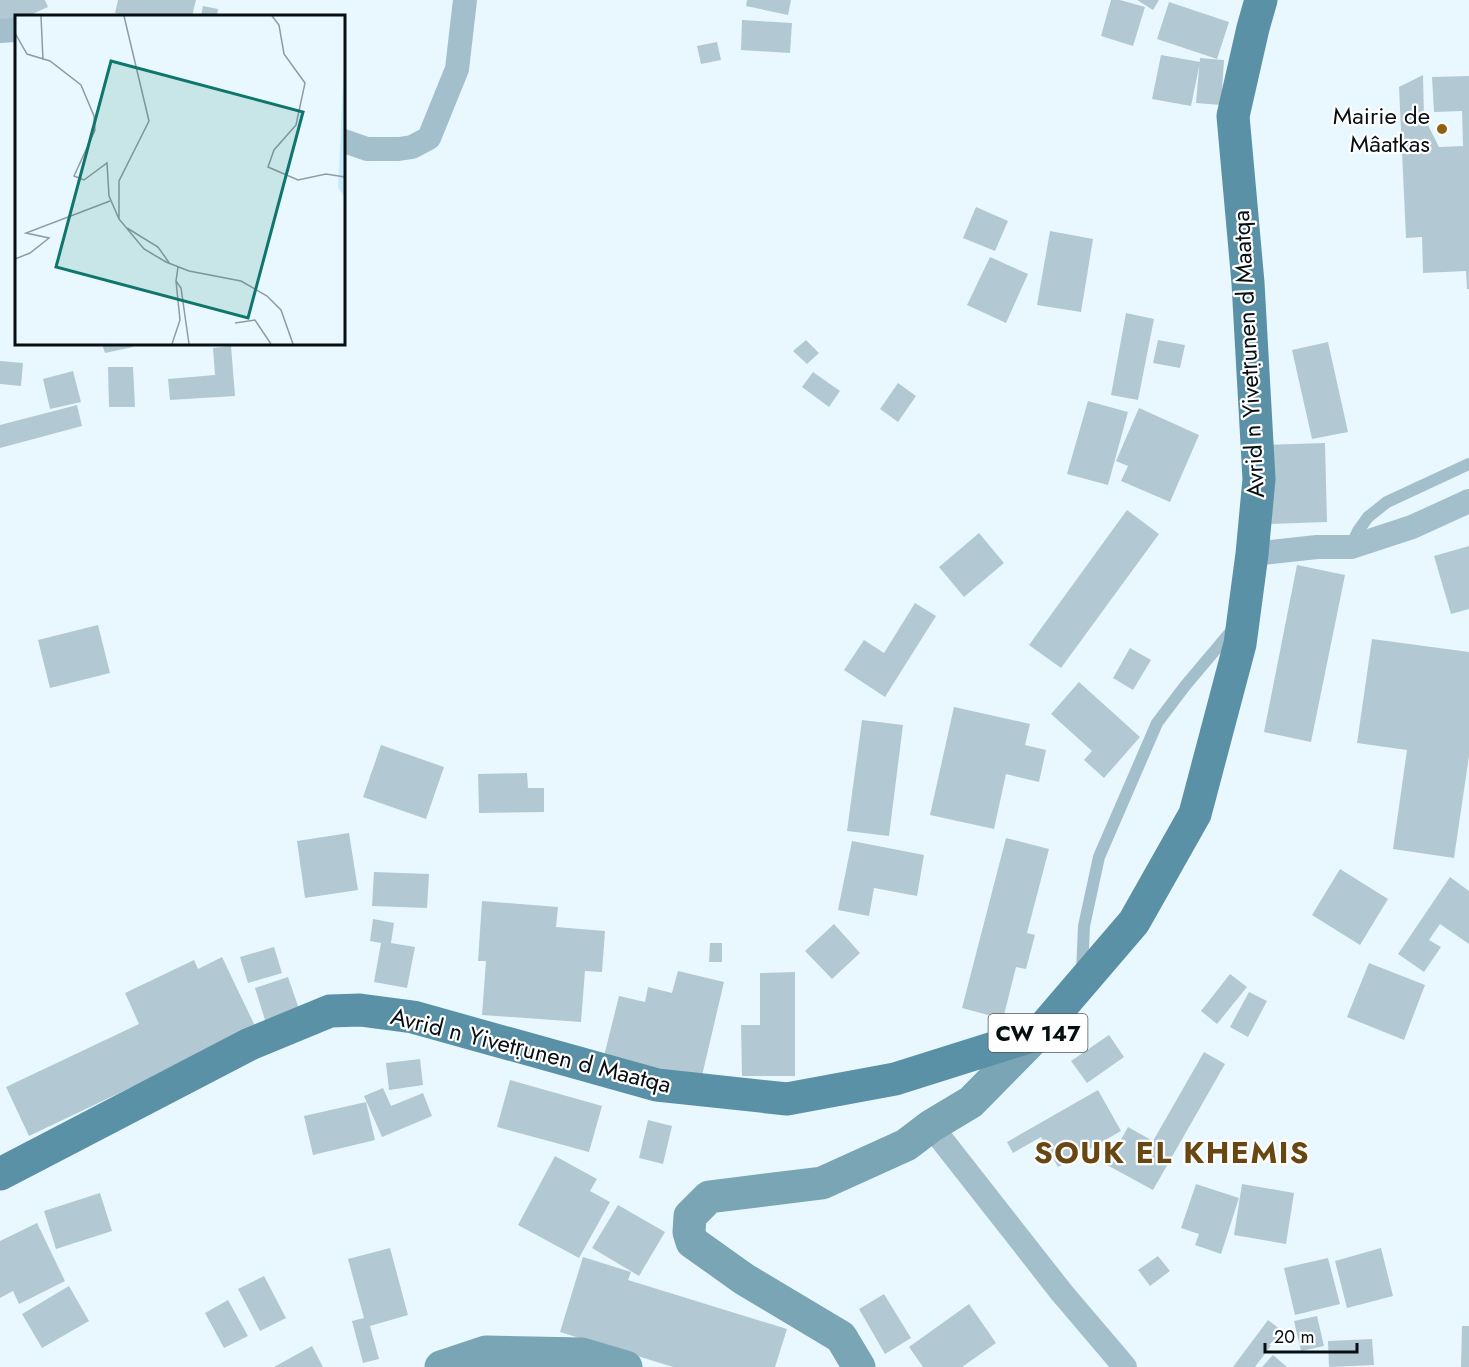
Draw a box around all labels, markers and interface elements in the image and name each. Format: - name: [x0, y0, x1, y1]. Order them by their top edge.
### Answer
- inset map: [15, 15, 345, 345]
- place label: Mairie de Mâatkas: [1333, 98, 1430, 161]
- marker: Mairie de Mâatkas: [1435, 122, 1449, 136]
- street label: Avrid n Yivetṛunen d Maatqa: [1223, 209, 1273, 499]
- street label: Avrid n Yivetṛunen d Maatqa: [387, 998, 675, 1102]
- road number: CW 147: [988, 1014, 1088, 1052]
- district label: SOUK EL KHEMIS: [1034, 1131, 1310, 1174]
- scale bar: [1265, 1316, 1356, 1354]
- text: 20 m: [1274, 1324, 1314, 1350]

